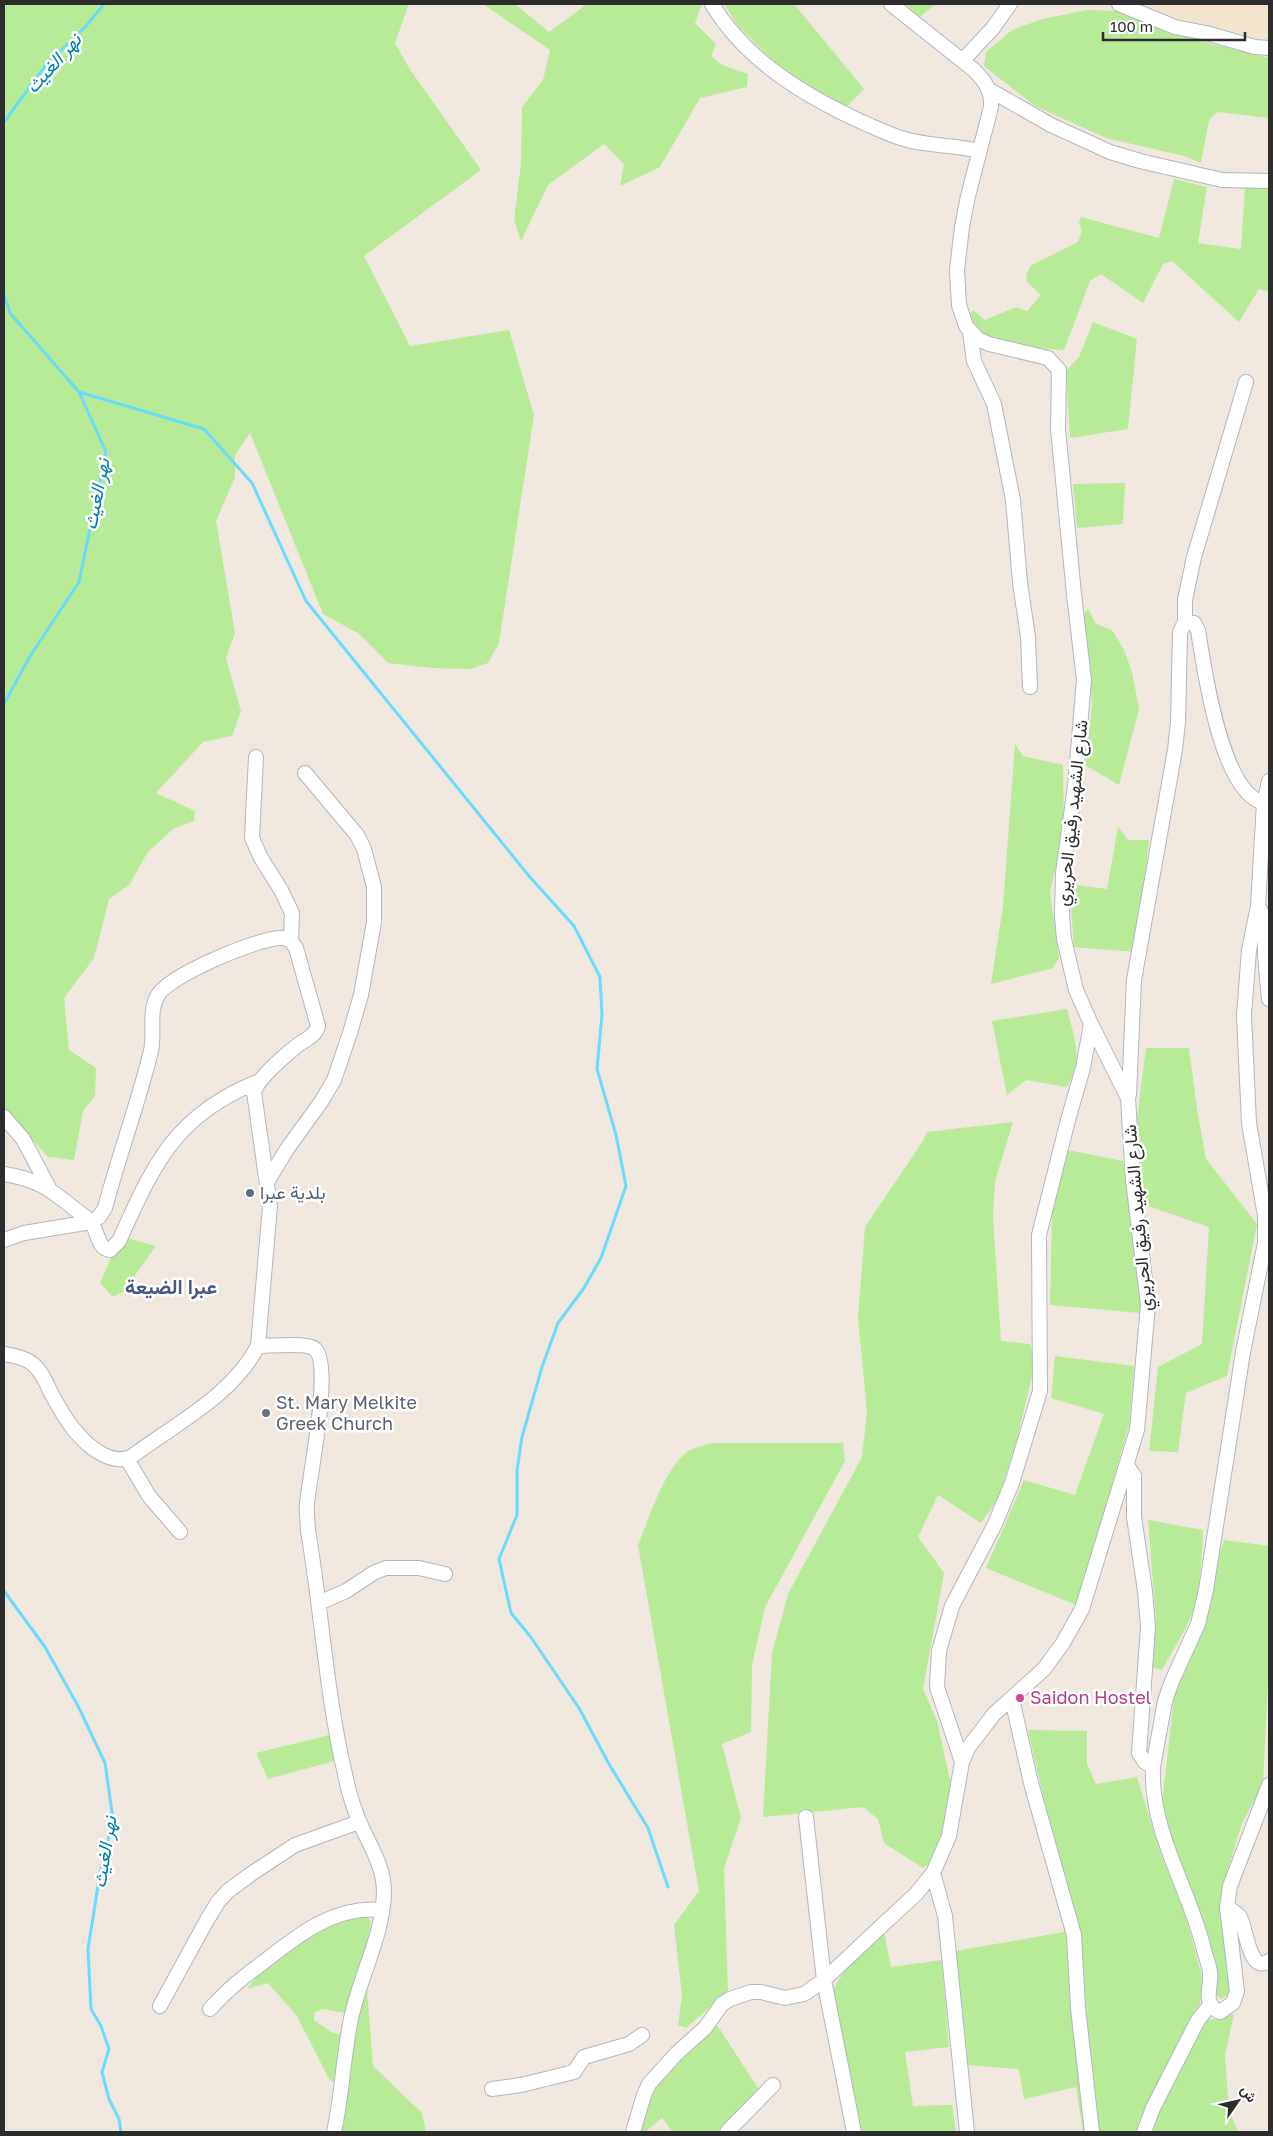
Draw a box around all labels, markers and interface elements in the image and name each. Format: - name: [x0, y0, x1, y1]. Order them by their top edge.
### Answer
- scale bar: [1103, 10, 1246, 42]
- text: 100 m: [1110, 17, 1153, 35]
- water label: نهر الغيث: [20, 27, 87, 98]
- water label: نهر الغيث: [77, 455, 115, 532]
- street label: شارع الشهيد رفيق الحريري: [1050, 719, 1097, 908]
- street label: شارع الشهيد رفيق الحريري: [1118, 1123, 1161, 1312]
- place label: بلدية عبرا: [260, 1181, 326, 1204]
- marker: بلدية عبرا: [244, 1187, 256, 1199]
- district label: عبرا الضيعة: [125, 1274, 217, 1300]
- place label: St. Mary Melkite Greek Church: [276, 1391, 417, 1434]
- marker: St. Mary Melkite Greek Church: [260, 1407, 272, 1419]
- place label: Saidon Hostel: [1030, 1686, 1152, 1708]
- marker: Saidon Hostel: [1014, 1692, 1026, 1704]
- water label: نهر الغيث: [86, 1813, 122, 1890]
- north arrow: [1213, 2076, 1263, 2126]
- text: ش: [1237, 2082, 1261, 2106]

